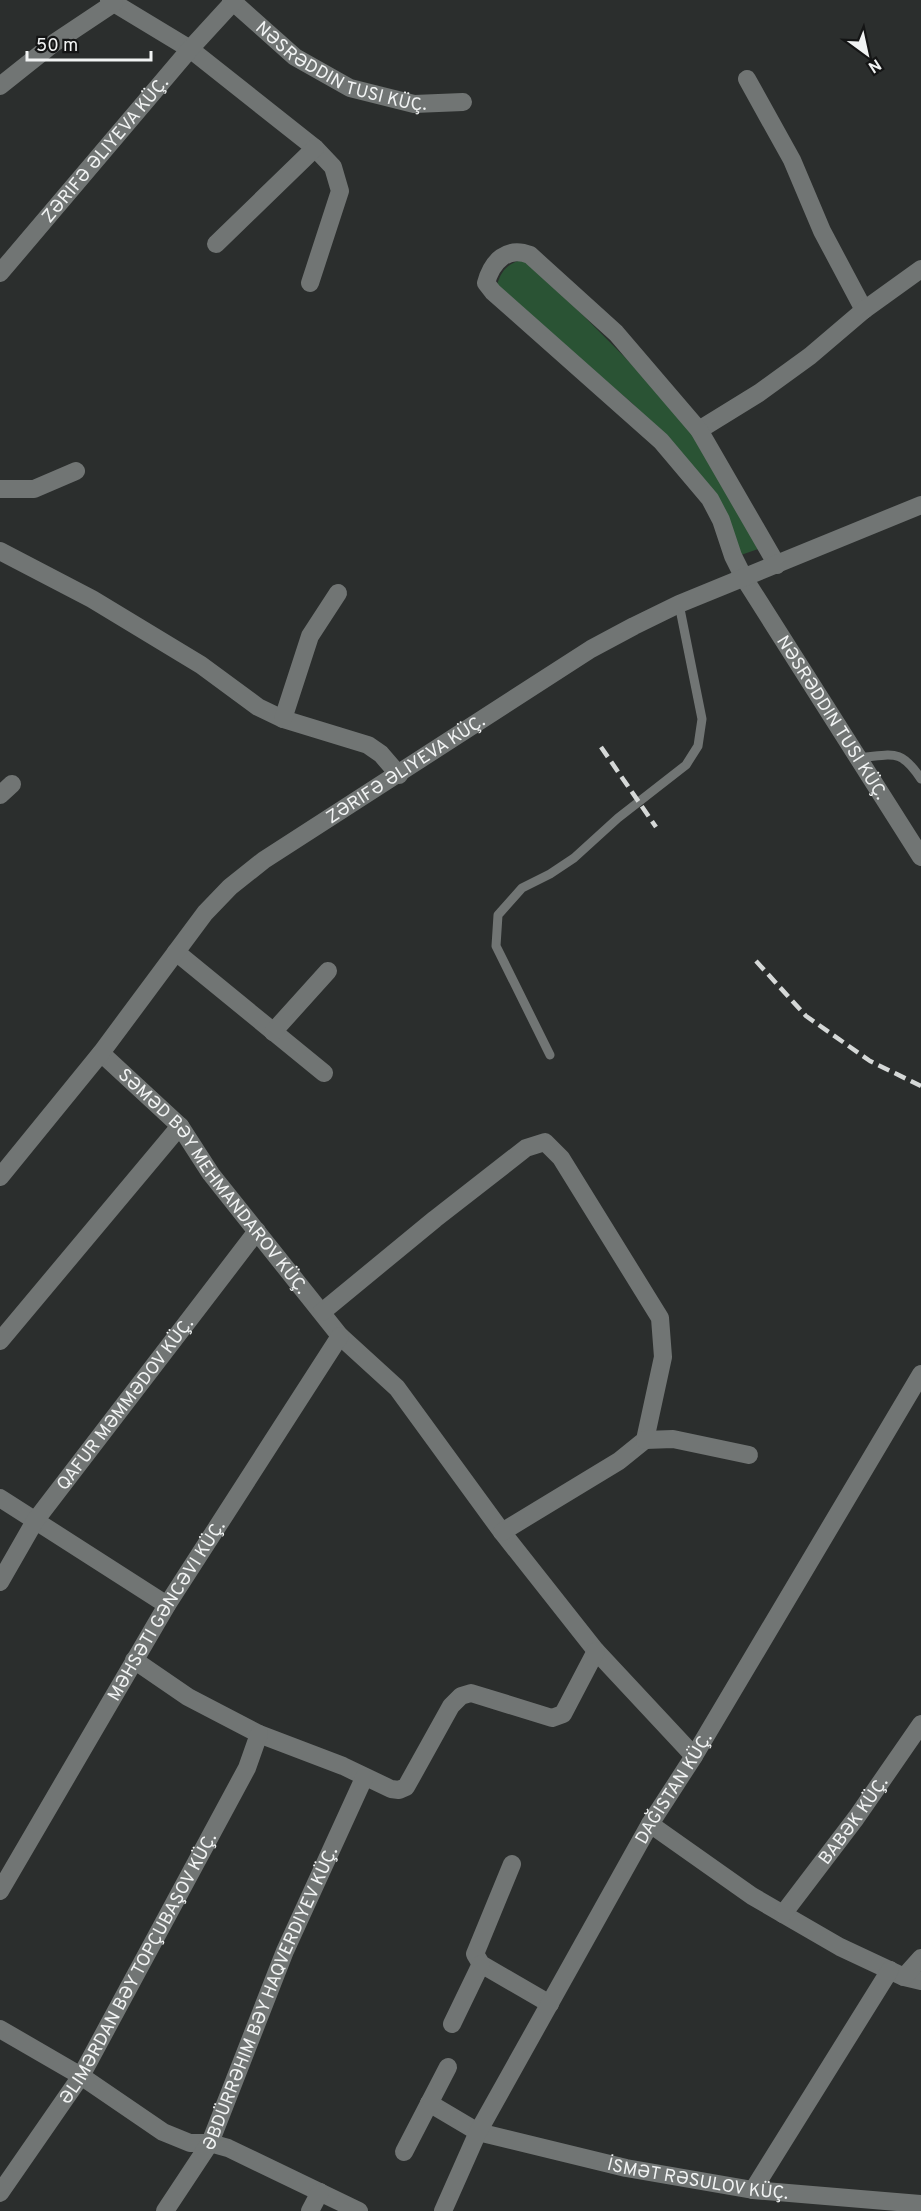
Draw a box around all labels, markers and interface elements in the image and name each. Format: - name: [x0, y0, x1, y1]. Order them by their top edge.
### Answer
- street label: NƏSRƏDDIN TUSI KÜÇ.: [250, 17, 427, 117]
- scale bar: [27, 24, 152, 62]
- north arrow: [837, 24, 897, 84]
- text: 50 m: [36, 35, 78, 58]
- text: N: [864, 53, 884, 76]
- street label: ZƏRIFƏ ƏLIYEVA KÜÇ.: [37, 73, 174, 228]
- street label: NƏSRƏDDIN TUSI KÜÇ.: [770, 632, 892, 805]
- street label: ZƏRIFƏ ƏLIYEVA KÜÇ.: [322, 710, 490, 830]
- street label: SƏMƏD BƏY MEHMANDAROV KÜÇ.: [112, 1064, 312, 1299]
- street label: QAFUR MƏMMƏDOV KÜÇ.: [52, 1313, 200, 1496]
- street label: MƏHSƏTI GƏNCƏVI KÜÇ.: [103, 1517, 231, 1706]
- street label: DAĞISTAN KÜÇ.: [631, 1729, 718, 1849]
- street label: BABƏK KÜÇ.: [814, 1773, 894, 1870]
- street label: ƏLIMƏRDAN BƏY TOPÇUBAŞOV KÜÇ.: [55, 1829, 223, 2109]
- street label: ƏBDÜRRƏHIM BƏY HAQVERDIYEV KÜÇ.: [198, 1844, 344, 2156]
- street label: İSMƏT RƏSULOV KÜÇ.: [605, 2152, 789, 2206]

